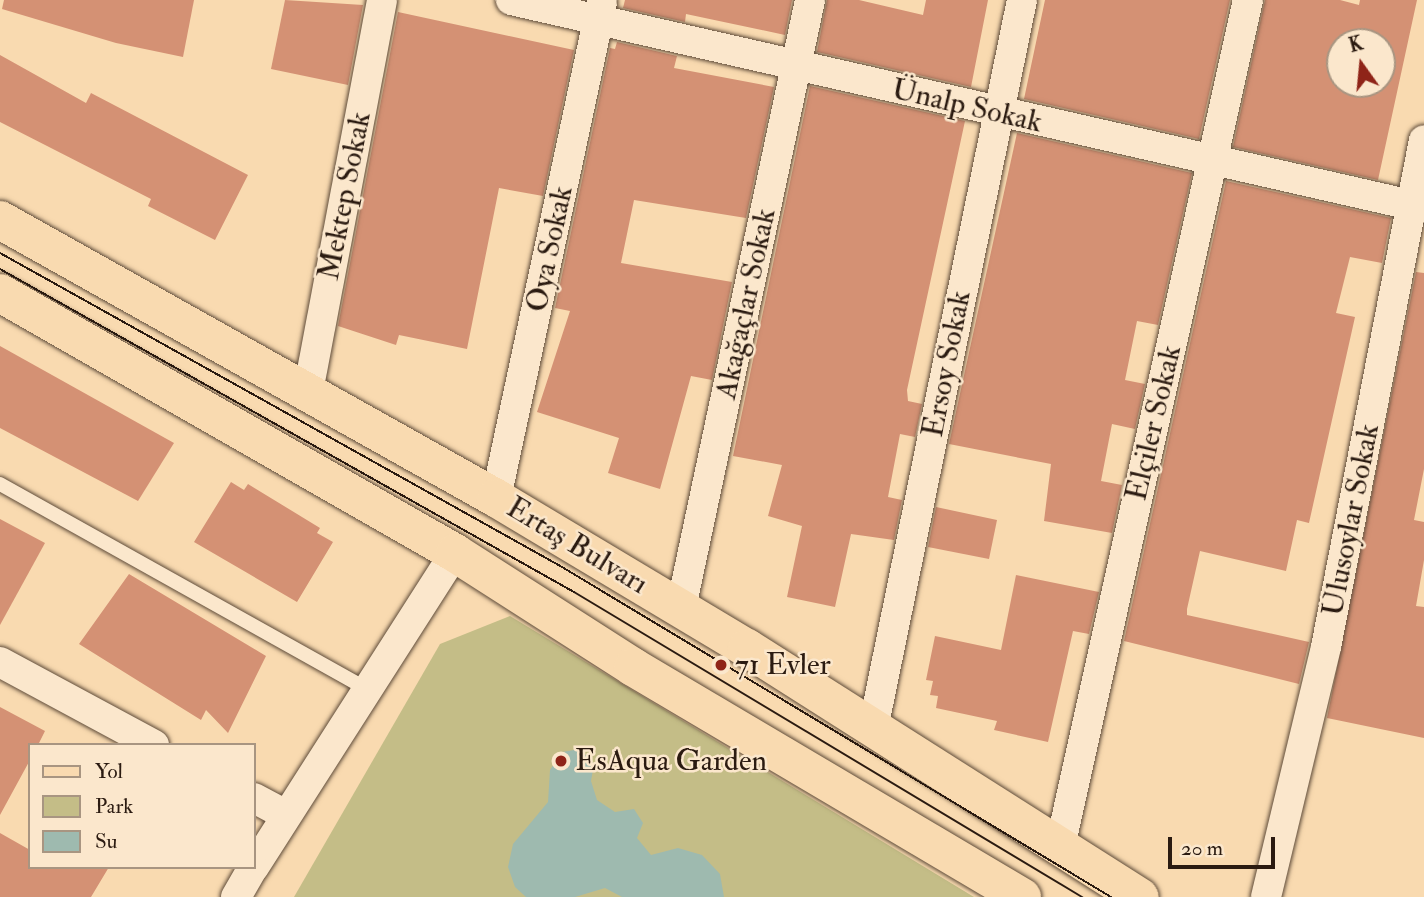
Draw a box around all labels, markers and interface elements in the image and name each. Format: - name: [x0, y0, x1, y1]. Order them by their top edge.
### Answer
- north arrow: [1326, 28, 1396, 98]
- text: K: [1347, 31, 1366, 58]
- street label: Ünalp Sokak: [888, 71, 1046, 141]
- street label: Mektep Sokak: [311, 109, 379, 283]
- street label: Oya Sokak: [519, 183, 581, 315]
- street label: Akağaçlar Sokak: [708, 205, 784, 403]
- street label: Ersoy Sokak: [915, 288, 979, 440]
- street label: Elçiler Sokak: [1119, 342, 1189, 504]
- street label: Ulusoylar Sokak: [1315, 421, 1387, 619]
- street label: Ertaş Bulvarı: [500, 490, 654, 602]
- place label: 71 Evler: [735, 647, 831, 683]
- marker: 71 Evler: [713, 657, 729, 673]
- legend: [28, 743, 256, 869]
- place label: EsAqua Garden: [575, 743, 767, 779]
- marker: EsAqua Garden: [553, 753, 569, 769]
- text: Yol: [95, 758, 123, 785]
- text: Park: [95, 793, 133, 820]
- scale bar: [1172, 824, 1279, 868]
- text: Su: [95, 828, 117, 855]
- text: 20 m: [1181, 835, 1223, 862]

